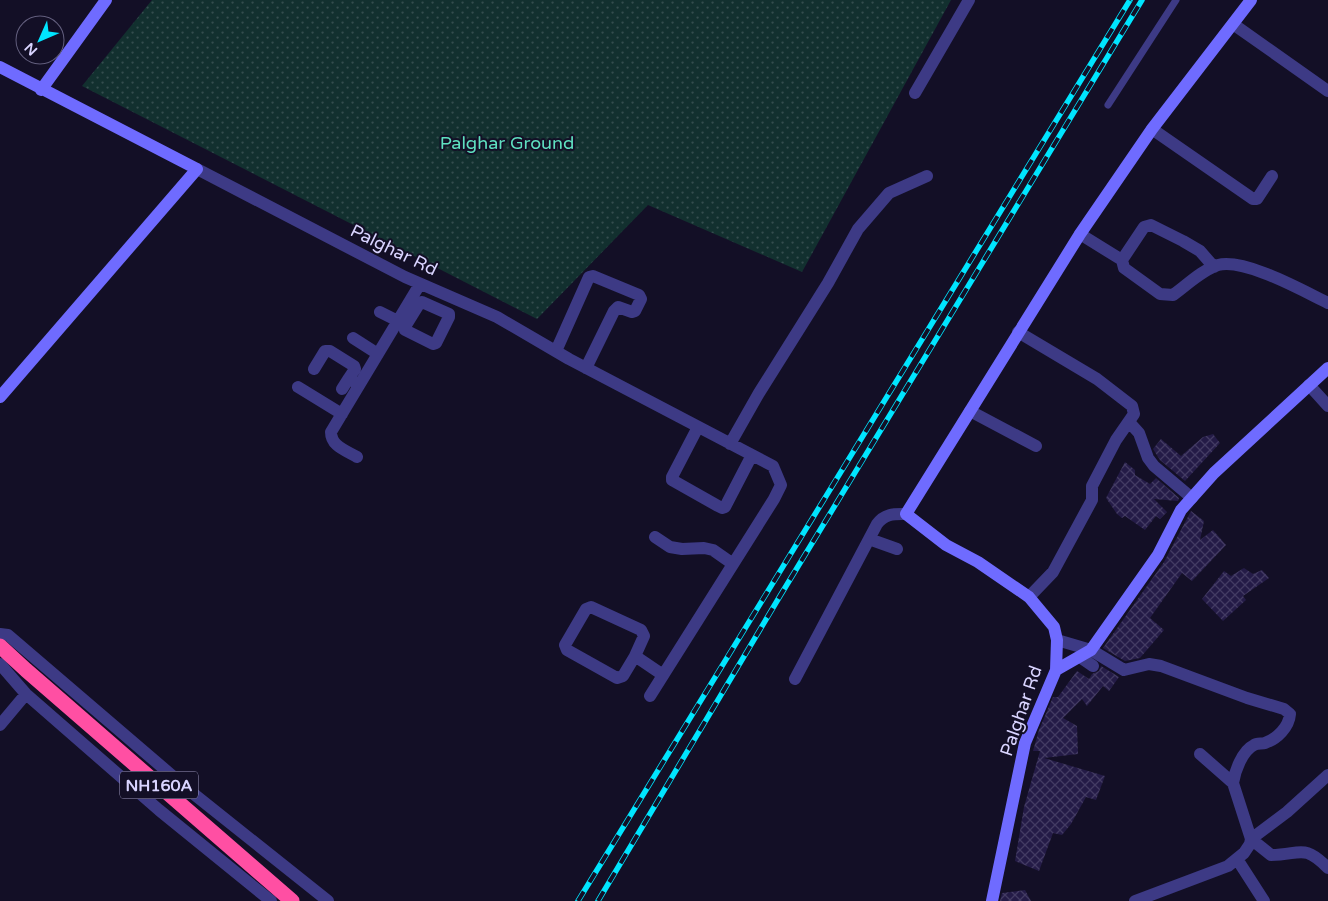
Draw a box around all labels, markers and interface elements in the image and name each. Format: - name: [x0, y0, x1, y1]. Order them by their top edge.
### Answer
- north arrow: [15, 15, 65, 65]
- text: N: [21, 39, 41, 59]
- park label: Palghar Ground: [440, 132, 574, 154]
- street label: Palghar Rd: [347, 219, 441, 281]
- street label: Palghar Rd: [995, 663, 1047, 759]
- road number: NH160A: [120, 772, 198, 798]

